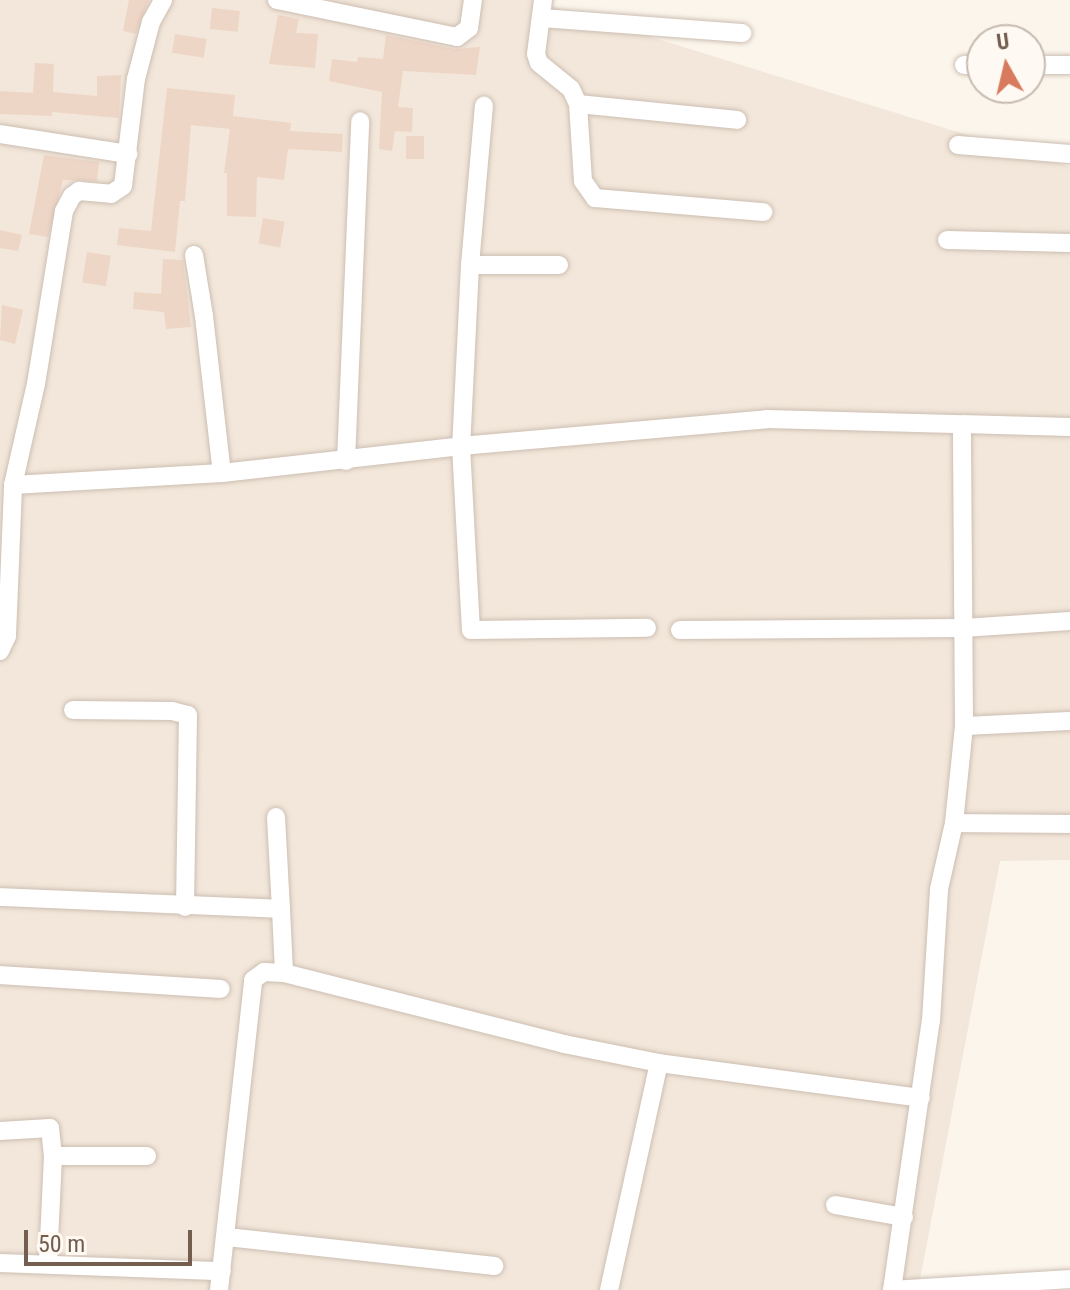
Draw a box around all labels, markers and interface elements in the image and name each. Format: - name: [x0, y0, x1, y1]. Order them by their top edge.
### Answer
- north arrow: [966, 24, 1046, 104]
- text: U: [995, 28, 1011, 55]
- scale bar: [28, 1214, 196, 1264]
- text: 50 m: [38, 1230, 85, 1258]

